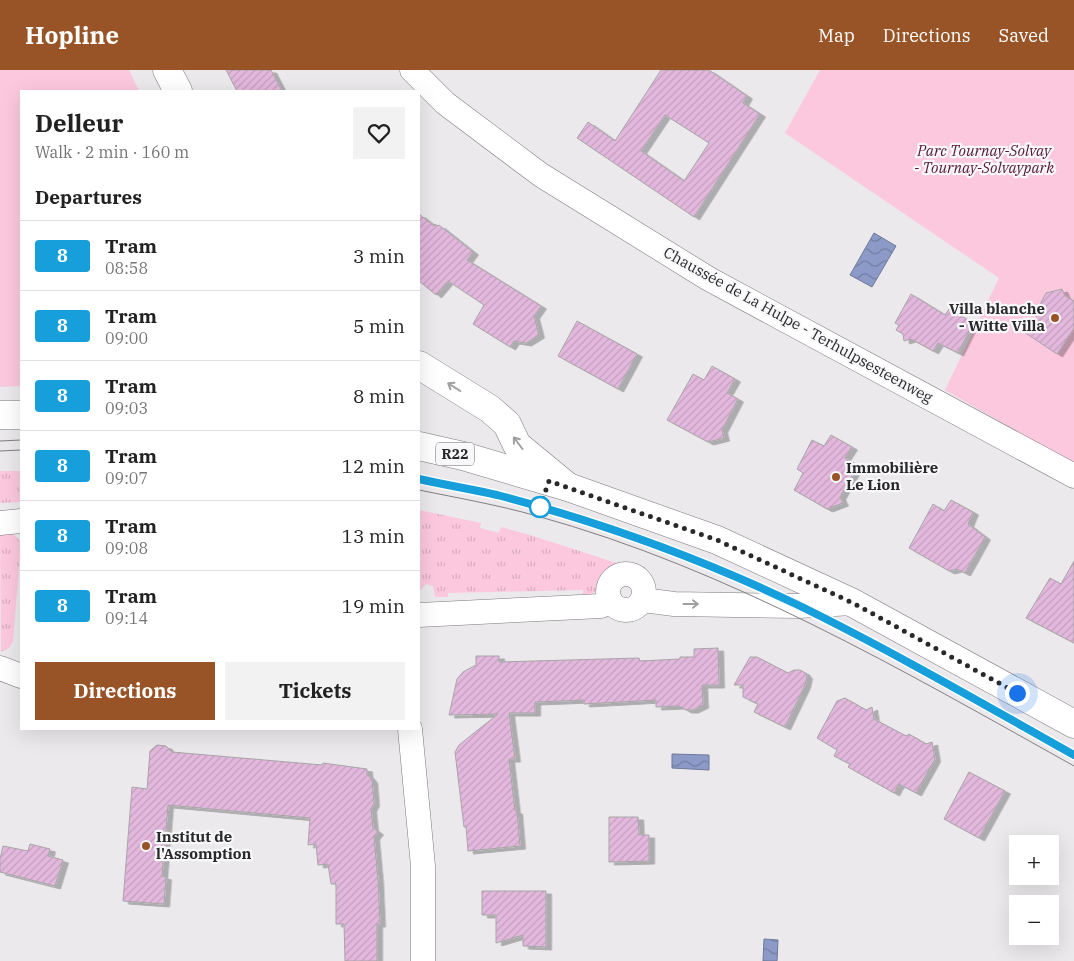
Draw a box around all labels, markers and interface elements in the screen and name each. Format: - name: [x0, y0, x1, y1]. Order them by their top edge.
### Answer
- text: Hopline: [25, 19, 119, 51]
- text: Map: [818, 24, 855, 47]
- text: Directions: [883, 24, 971, 47]
- text: Saved: [999, 24, 1049, 47]
- text: Delleur: [35, 107, 123, 139]
- button: heart: [353, 107, 405, 159]
- park label: Parc Tournay-Solvay - Tournay-Solvaypark: [914, 141, 1054, 177]
- text: Walk · 2 min · 160 m: [35, 142, 189, 162]
- text: Departures: [35, 185, 142, 209]
- text: Tram: [105, 234, 157, 258]
- street label: Chaussée de La Hulpe - Terhulpsesteenweg: [660, 242, 936, 407]
- text: 8: [57, 244, 68, 267]
- text: 3 min: [353, 244, 405, 268]
- text: 08:58: [105, 258, 148, 278]
- place label: Villa blanche - Witte Villa: [949, 299, 1045, 335]
- text: Tram: [105, 304, 157, 328]
- marker: Villa blanche - Witte Villa: [1049, 312, 1061, 324]
- text: 8: [57, 314, 68, 337]
- text: 5 min: [353, 314, 405, 338]
- text: 09:00: [105, 328, 148, 348]
- text: Tram: [105, 374, 157, 398]
- one-way arrow: [448, 382, 462, 392]
- text: 8: [57, 384, 68, 407]
- text: 8 min: [353, 384, 405, 408]
- text: 09:03: [105, 398, 148, 418]
- one-way arrow: [513, 437, 524, 450]
- road number: R22: [436, 442, 474, 466]
- text: Tram: [105, 444, 157, 468]
- text: 8: [57, 454, 68, 477]
- text: 12 min: [342, 454, 405, 478]
- place label: Immobilière Le Lion: [846, 458, 938, 494]
- text: 09:07: [105, 468, 148, 488]
- marker: Immobilière Le Lion: [830, 471, 842, 483]
- unlabelled marker: [529, 496, 551, 518]
- text: Tram: [105, 514, 157, 538]
- text: 8: [57, 524, 68, 547]
- text: 13 min: [342, 524, 405, 548]
- text: 09:08: [105, 538, 148, 558]
- text: Tram: [105, 584, 157, 608]
- text: 8: [57, 594, 68, 617]
- text: 19 min: [342, 594, 405, 618]
- one-way arrow: [683, 599, 699, 609]
- text: 09:14: [105, 608, 148, 628]
- button: Directions: [35, 662, 215, 720]
- button: Tickets: [225, 662, 405, 720]
- your location: [1005, 681, 1030, 706]
- place label: Institut de l'Assomption: [156, 827, 251, 863]
- map controls: [1009, 835, 1059, 945]
- button: +: [1009, 835, 1059, 885]
- marker: Institut de l'Assomption: [140, 840, 152, 852]
- button: −: [1009, 895, 1059, 945]

